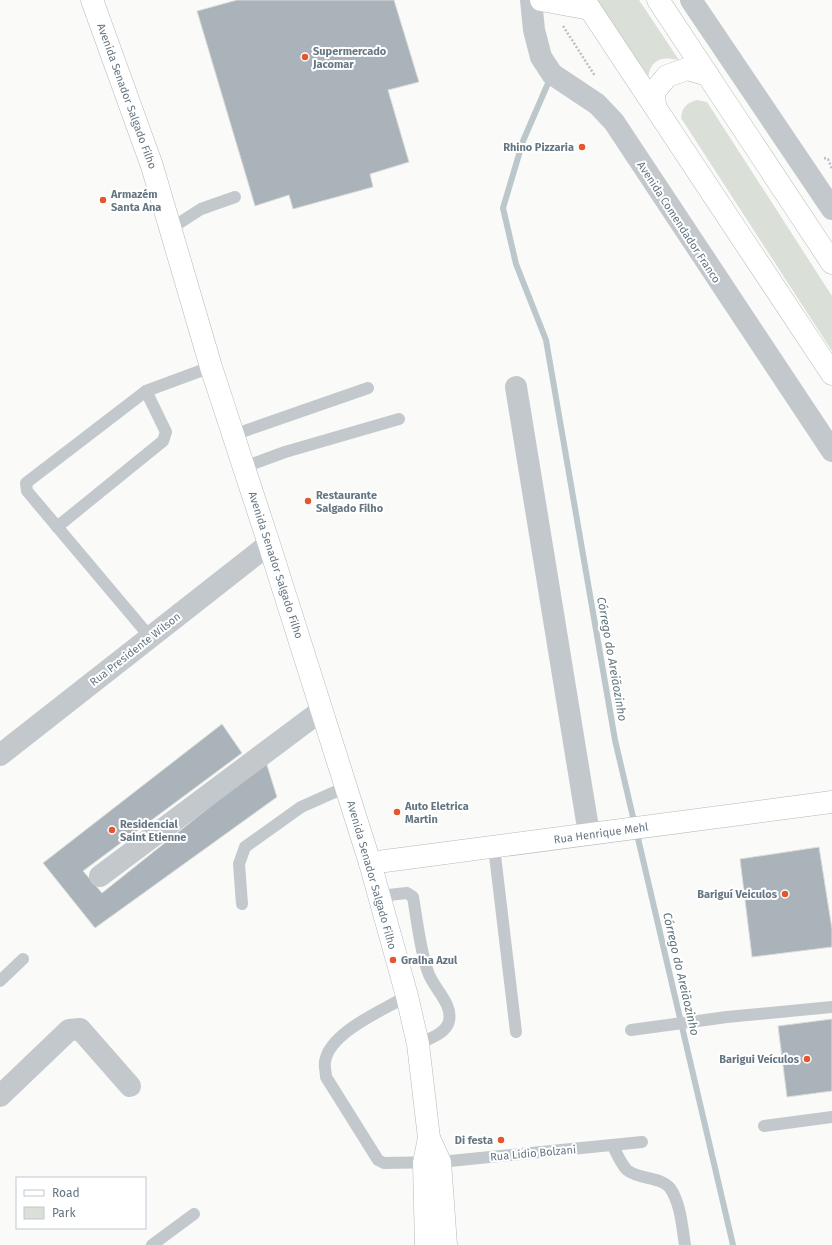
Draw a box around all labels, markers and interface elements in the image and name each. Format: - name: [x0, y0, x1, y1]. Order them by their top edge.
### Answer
- street label: Avenida Senador Salgado Filho: [94, 22, 159, 171]
- place label: Supermercado Jacomar: [312, 45, 387, 71]
- marker: Supermercado Jacomar: [300, 52, 310, 62]
- place label: Rhino Pizzaria: [503, 141, 574, 154]
- marker: Rhino Pizzaria: [577, 142, 587, 152]
- street label: Avenida Comendador Franco: [634, 159, 723, 286]
- place label: Armazém Santa Ana: [110, 188, 161, 214]
- marker: Armazém Santa Ana: [98, 195, 108, 205]
- place label: Restaurante Salgado Filho: [316, 489, 384, 515]
- street label: Avenida Senador Salgado Filho: [246, 490, 306, 640]
- marker: Restaurante Salgado Filho: [303, 496, 313, 506]
- water label: Córrego do Areiãozinho: [594, 596, 630, 722]
- street label: Rua Presidente Wilson: [87, 610, 183, 689]
- street label: Avenida Senador Salgado Filho: [344, 799, 399, 951]
- place label: Auto Eletrica Martin: [404, 800, 469, 826]
- marker: Auto Eletrica Martin: [392, 807, 402, 817]
- place label: Residencial Saint Etienne: [120, 818, 186, 844]
- street label: Rua Henrique Mehl: [553, 820, 649, 847]
- marker: Residencial Saint Etienne: [107, 825, 117, 835]
- place label: Bariguí Veiculos: [697, 888, 778, 901]
- marker: Bariguí Veiculos: [780, 889, 790, 899]
- water label: Córrego do Areiãozinho: [660, 911, 702, 1037]
- place label: Gralha Azul: [401, 954, 458, 967]
- marker: Gralha Azul: [388, 955, 398, 965]
- place label: Barigui Veículos: [719, 1053, 800, 1066]
- marker: Barigui Veículos: [802, 1054, 812, 1064]
- place label: Di festa: [455, 1134, 493, 1147]
- marker: Di festa: [496, 1135, 506, 1145]
- street label: Rua Lídio Bolzani: [490, 1143, 576, 1164]
- legend: [16, 1177, 146, 1229]
- text: Road: [52, 1186, 80, 1200]
- text: Park: [52, 1206, 76, 1220]

